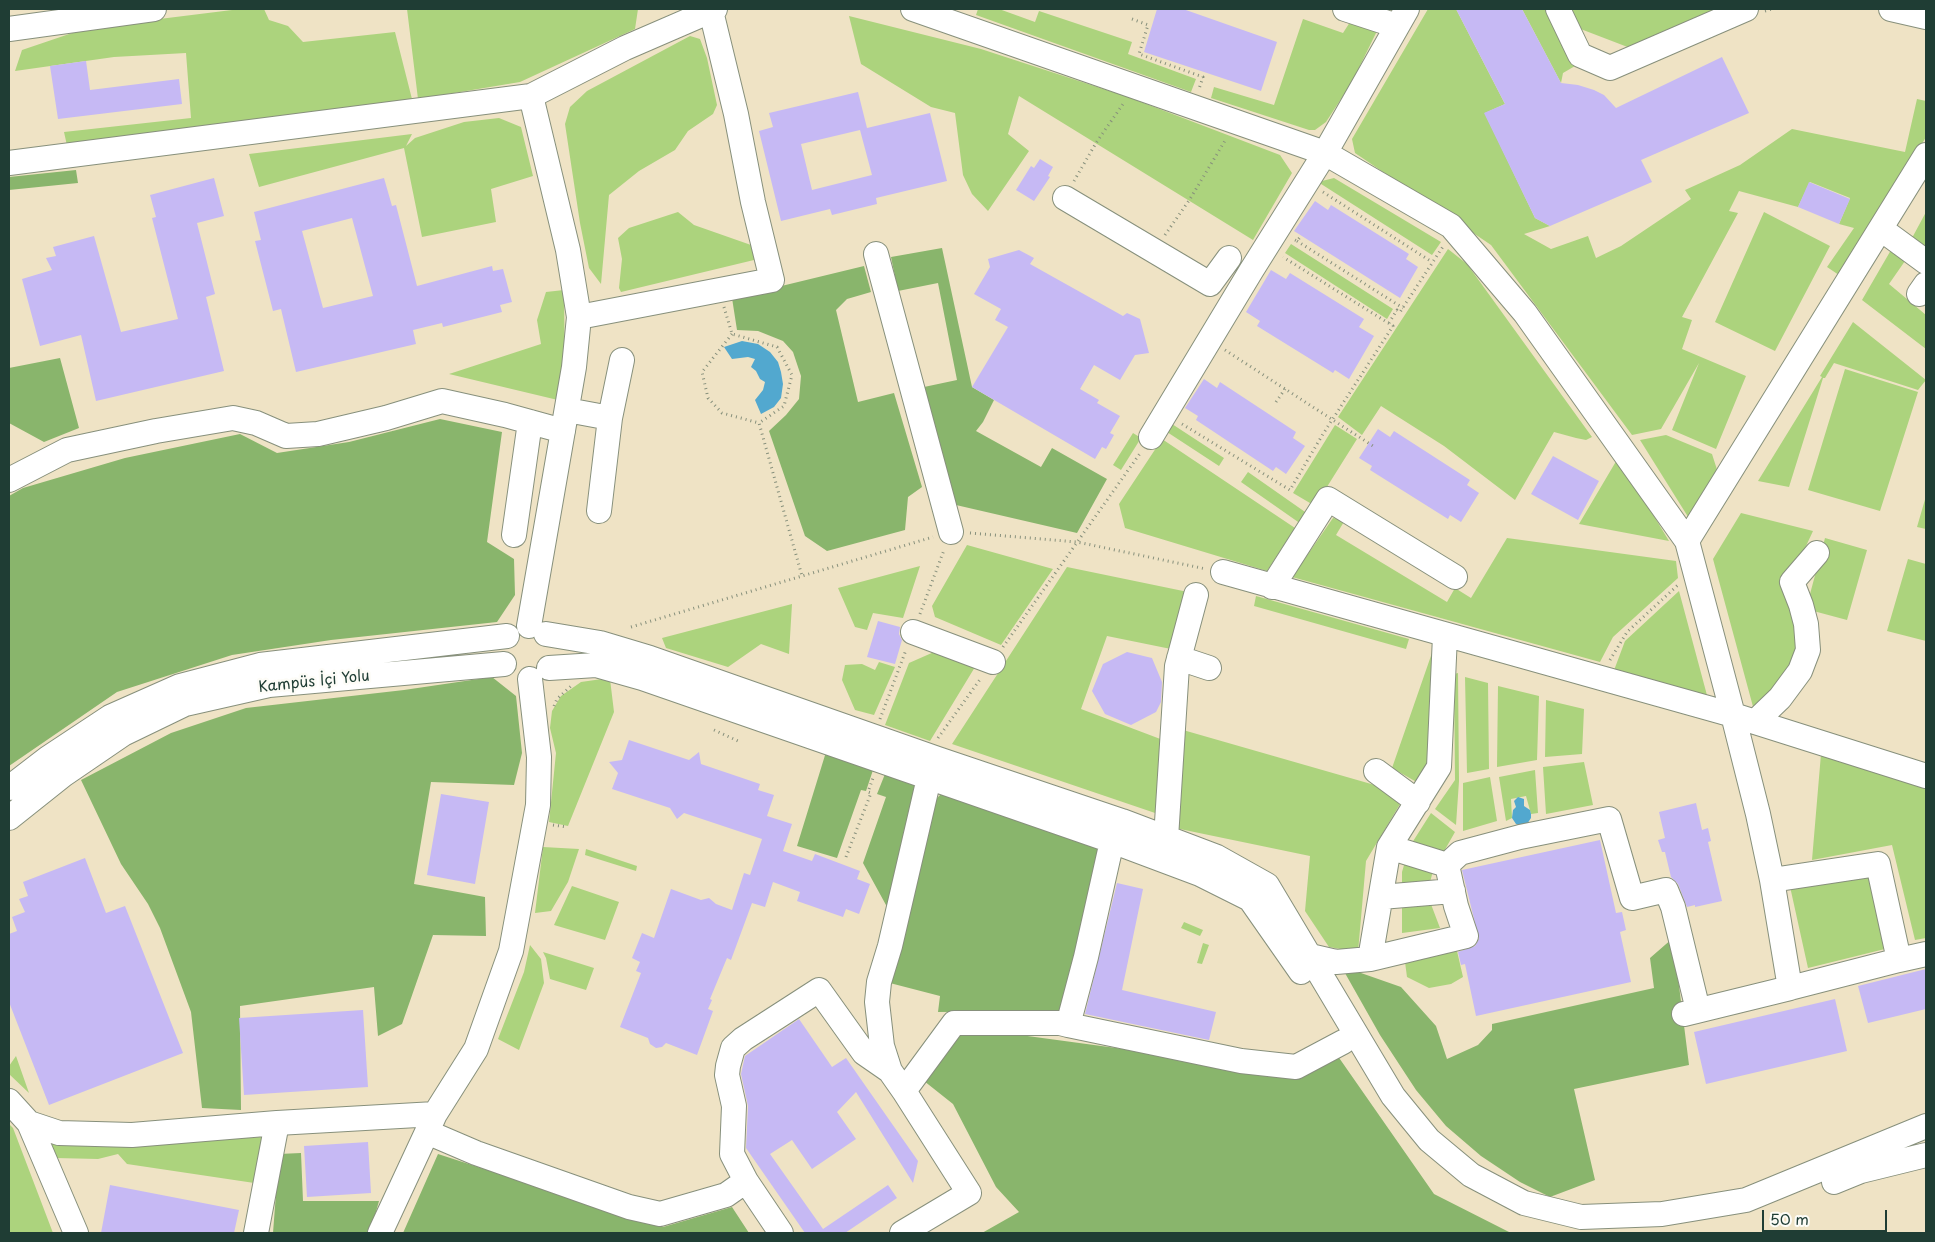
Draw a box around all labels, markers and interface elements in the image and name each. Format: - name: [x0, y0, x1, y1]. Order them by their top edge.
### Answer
- street label: Kampüs İçi Yolu: [258, 667, 370, 697]
- scale bar: [1765, 1200, 1890, 1232]
- text: 50 m: [1770, 1207, 1809, 1230]

